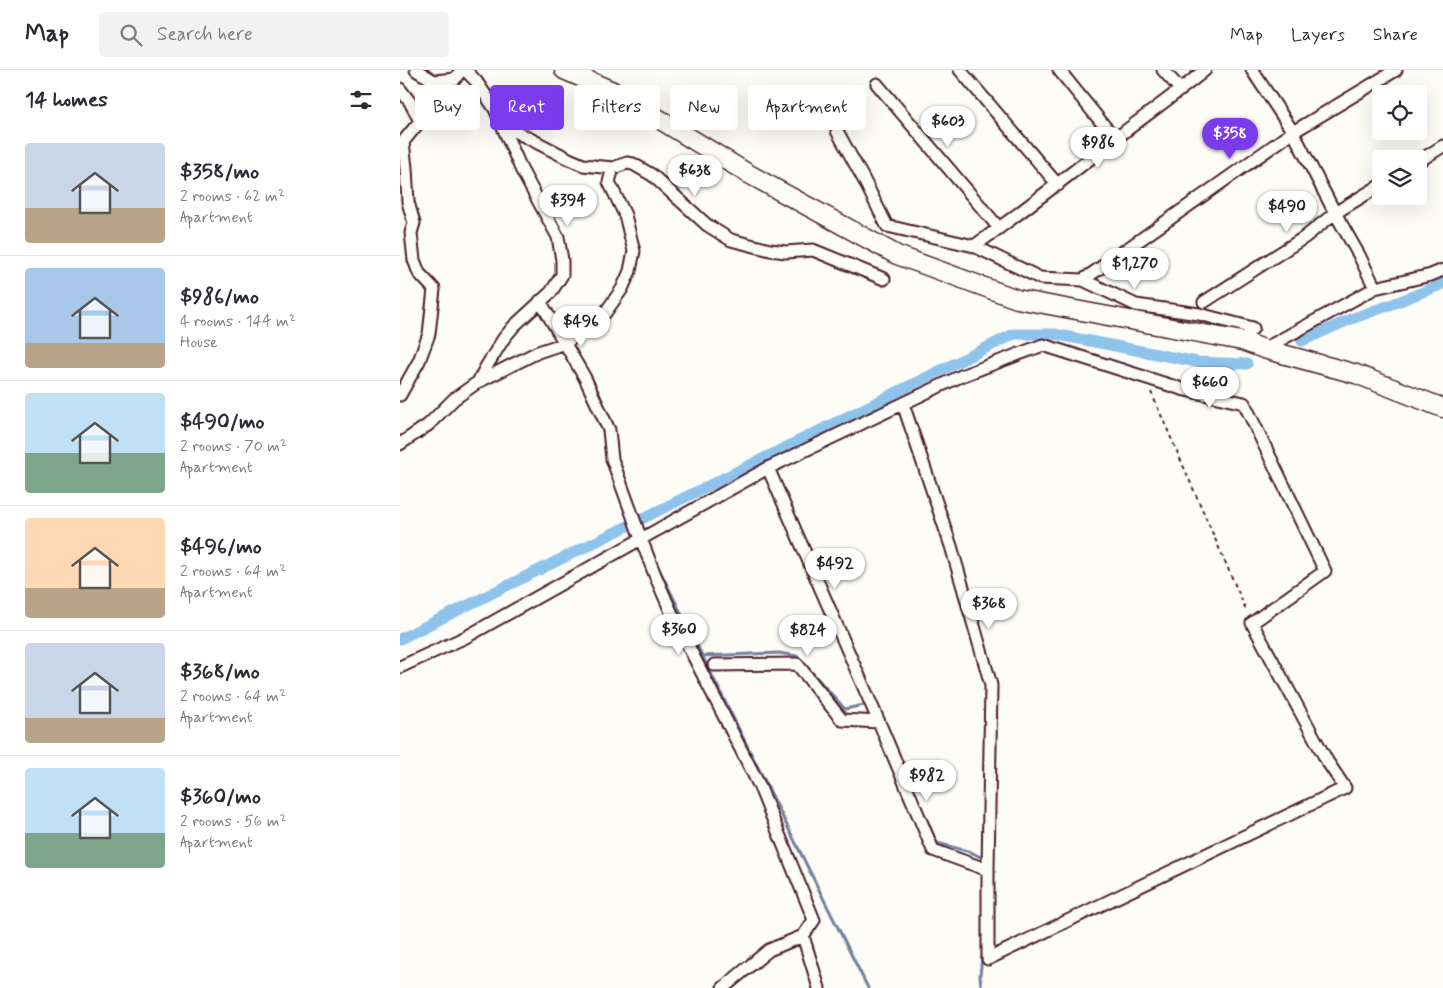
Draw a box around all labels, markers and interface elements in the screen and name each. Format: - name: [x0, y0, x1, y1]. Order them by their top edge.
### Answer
- search box: [99, 12, 449, 57]
- text: Map: [25, 19, 69, 50]
- icon: search: [117, 21, 145, 49]
- text: Search here: [157, 22, 253, 47]
- text: Map: [1230, 23, 1263, 47]
- text: Layers: [1291, 23, 1345, 47]
- text: Share: [1373, 23, 1418, 47]
- chip: Buy: [415, 85, 480, 130]
- chip: Rent: [490, 85, 564, 130]
- chip: Filters: [574, 85, 660, 130]
- chip: New: [670, 85, 738, 130]
- chip: Apartment: [748, 85, 866, 130]
- map controls: [1372, 85, 1427, 205]
- button: locate: [1372, 85, 1427, 140]
- text: 14 homes: [25, 86, 108, 114]
- icon: filters: [347, 86, 375, 114]
- pin: $603: [918, 106, 978, 148]
- text: $603: [931, 111, 965, 132]
- pin: $358: [1200, 118, 1260, 160]
- text: $358: [1213, 123, 1247, 144]
- pin: $986: [1068, 126, 1128, 169]
- text: $986: [1081, 132, 1115, 153]
- button: layers: [1372, 150, 1427, 205]
- pin: $638: [665, 154, 725, 197]
- text: $358/mo: [180, 158, 259, 186]
- text: $638: [678, 160, 712, 181]
- icon: home: [65, 163, 125, 223]
- pin: $394: [538, 184, 598, 227]
- text: 2 rooms · 62 m²: [180, 186, 285, 207]
- text: $394: [550, 190, 586, 211]
- pin: $490: [1257, 190, 1317, 233]
- text: $490: [1268, 196, 1306, 217]
- text: Apartment: [180, 207, 253, 228]
- pin: $1,270: [1094, 248, 1176, 290]
- text: $1,270: [1112, 253, 1158, 274]
- text: $986/mo: [180, 283, 259, 311]
- icon: home: [65, 288, 125, 348]
- pin: $496: [551, 306, 611, 348]
- text: 4 rooms · 144 m²: [180, 311, 296, 332]
- text: $496: [563, 311, 599, 332]
- text: House: [180, 332, 218, 353]
- pin: $660: [1180, 366, 1240, 409]
- text: $660: [1192, 372, 1228, 393]
- text: $490/mo: [180, 408, 265, 436]
- icon: home: [65, 413, 125, 473]
- text: 2 rooms · 70 m²: [180, 436, 287, 457]
- text: Apartment: [180, 457, 253, 478]
- text: $496/mo: [180, 533, 262, 561]
- icon: home: [65, 538, 125, 598]
- pin: $492: [805, 548, 865, 590]
- text: $492: [816, 553, 854, 574]
- text: 2 rooms · 64 m²: [180, 561, 286, 582]
- text: Apartment: [180, 582, 253, 603]
- pin: $368: [959, 588, 1019, 630]
- text: $368: [972, 593, 1006, 614]
- pin: $360: [649, 614, 709, 656]
- pin: $824: [778, 614, 838, 657]
- text: $360: [661, 619, 697, 640]
- text: $824: [790, 620, 826, 641]
- text: $368/mo: [180, 658, 260, 686]
- icon: home: [65, 663, 125, 723]
- text: 2 rooms · 64 m²: [180, 686, 286, 707]
- text: Apartment: [180, 707, 253, 728]
- pin: $982: [897, 760, 957, 802]
- text: $982: [909, 765, 945, 786]
- text: $360/mo: [180, 783, 261, 811]
- icon: home: [65, 788, 125, 848]
- text: 2 rooms · 56 m²: [180, 811, 287, 832]
- text: Apartment: [180, 832, 253, 853]

